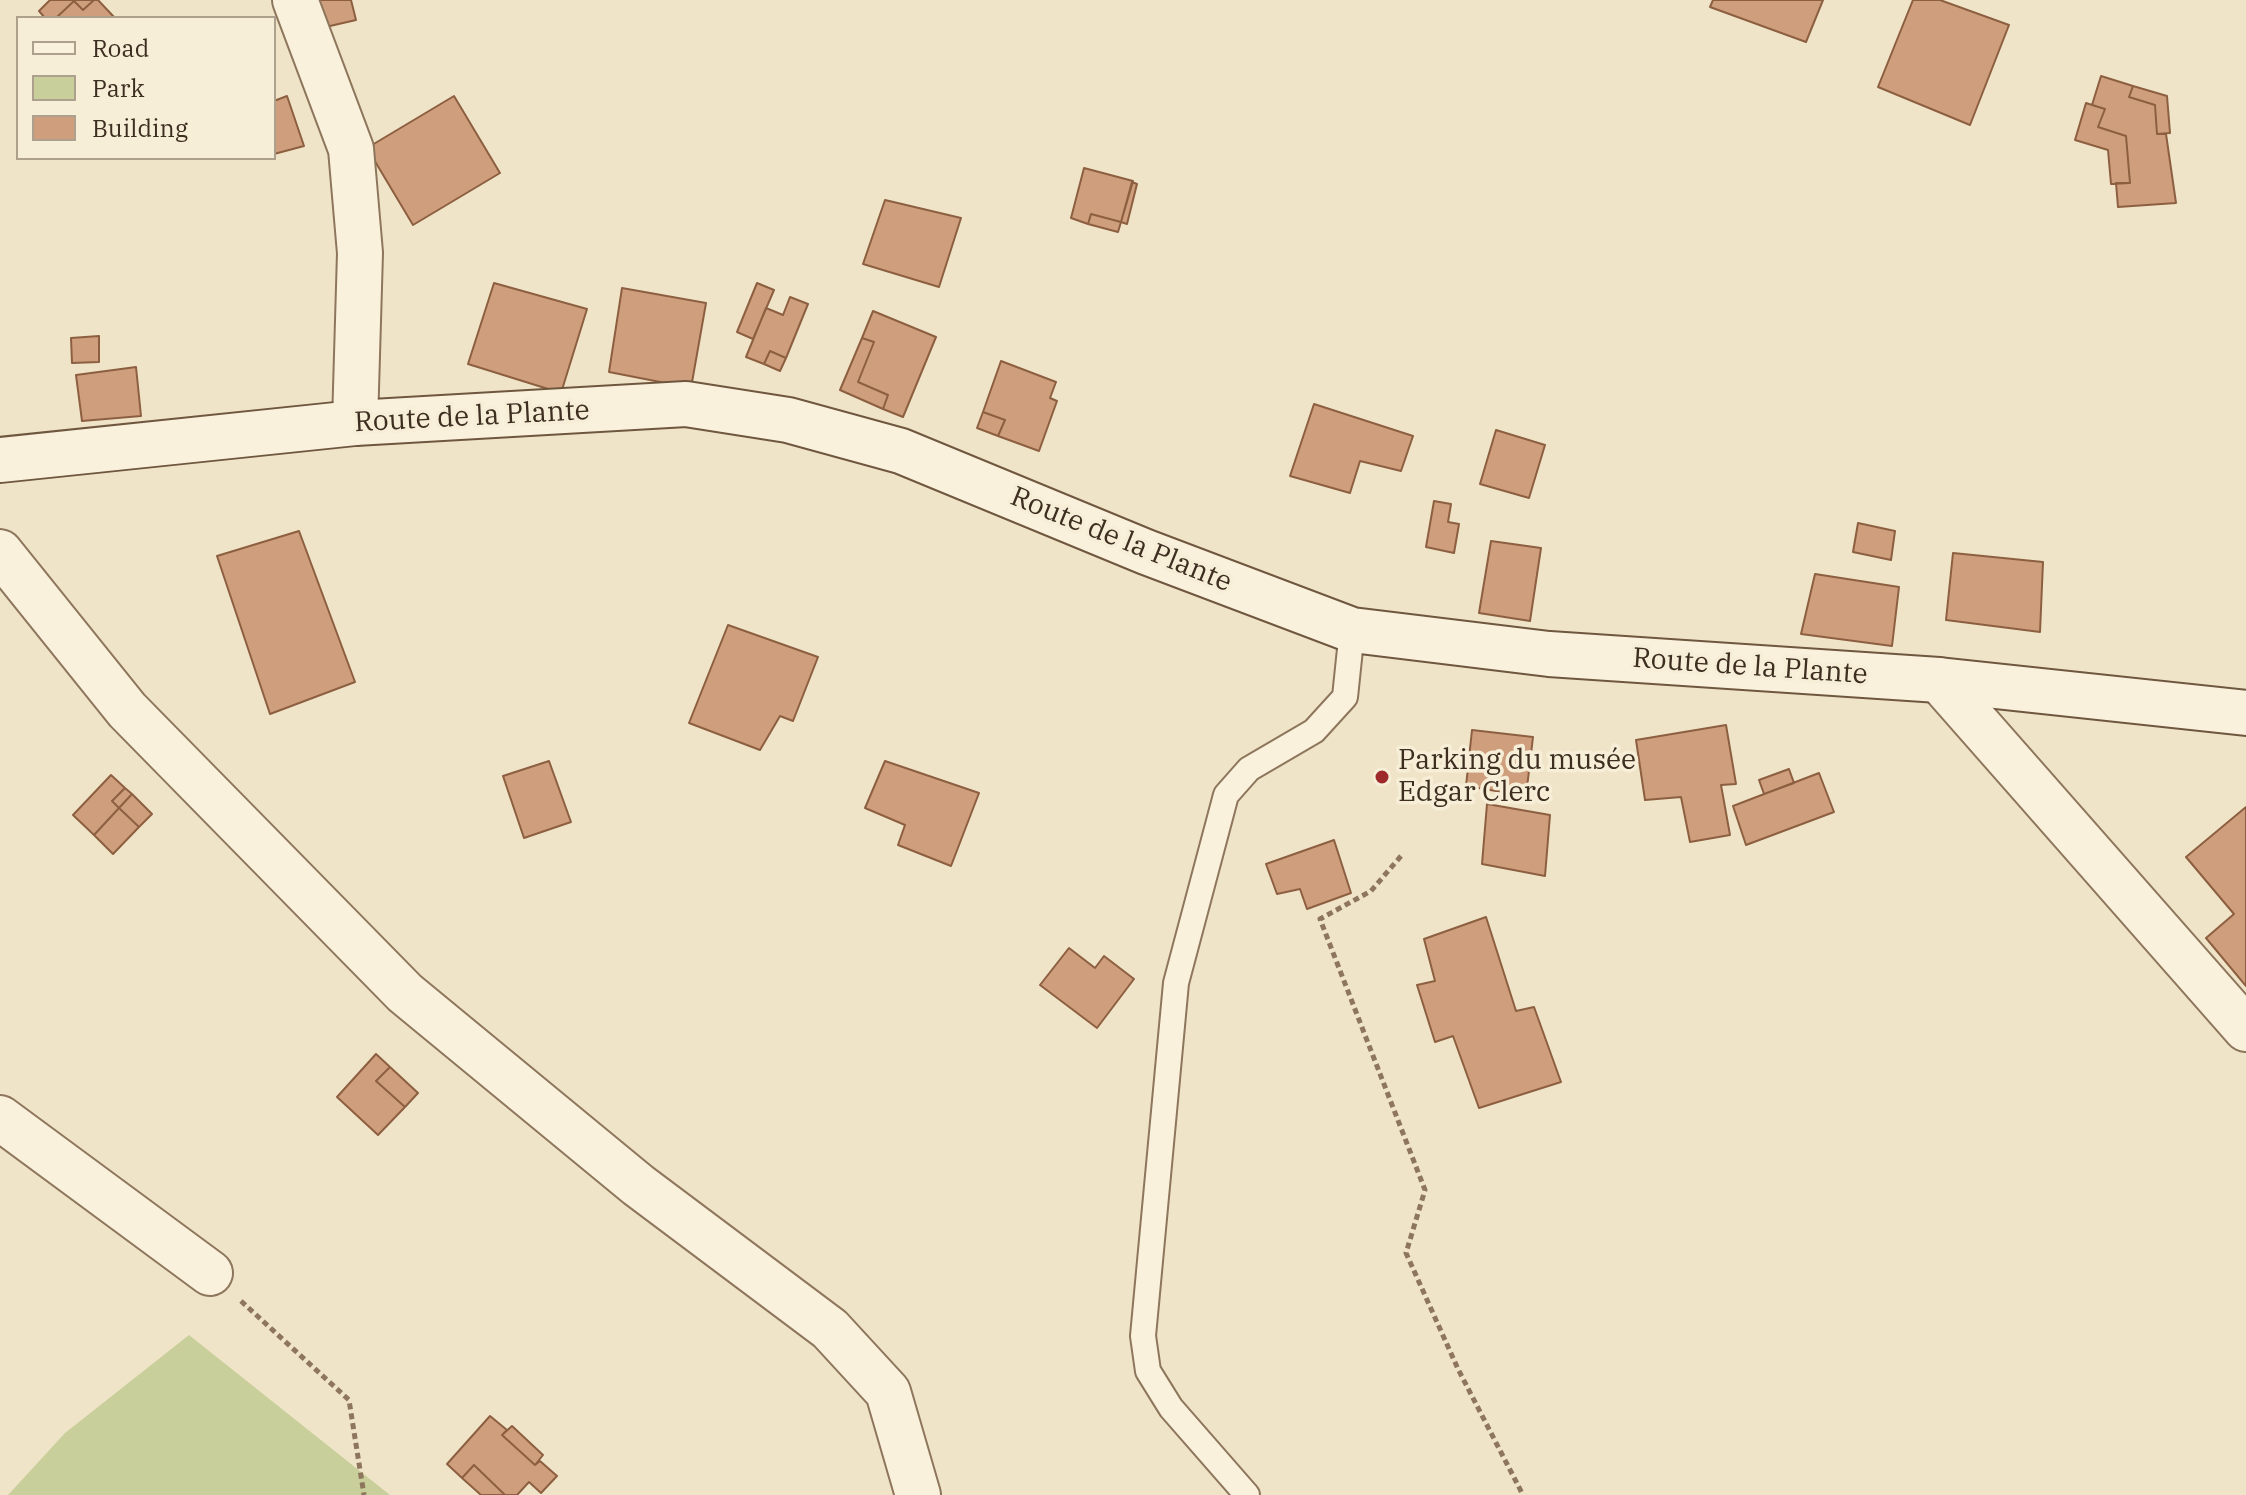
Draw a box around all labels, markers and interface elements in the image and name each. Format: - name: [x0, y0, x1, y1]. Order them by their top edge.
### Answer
- legend: [16, 16, 276, 160]
- text: Road: [92, 32, 149, 64]
- text: Park: [92, 72, 144, 104]
- text: Building: [92, 112, 188, 144]
- street label: Route de la Plante: [353, 394, 591, 440]
- street label: Route de la Plante: [1005, 480, 1237, 600]
- street label: Route de la Plante: [1631, 642, 1869, 692]
- place label: Parking du musée Edgar Clerc: [1398, 744, 1636, 810]
- marker: Parking du musée Edgar Clerc: [1373, 768, 1391, 786]

